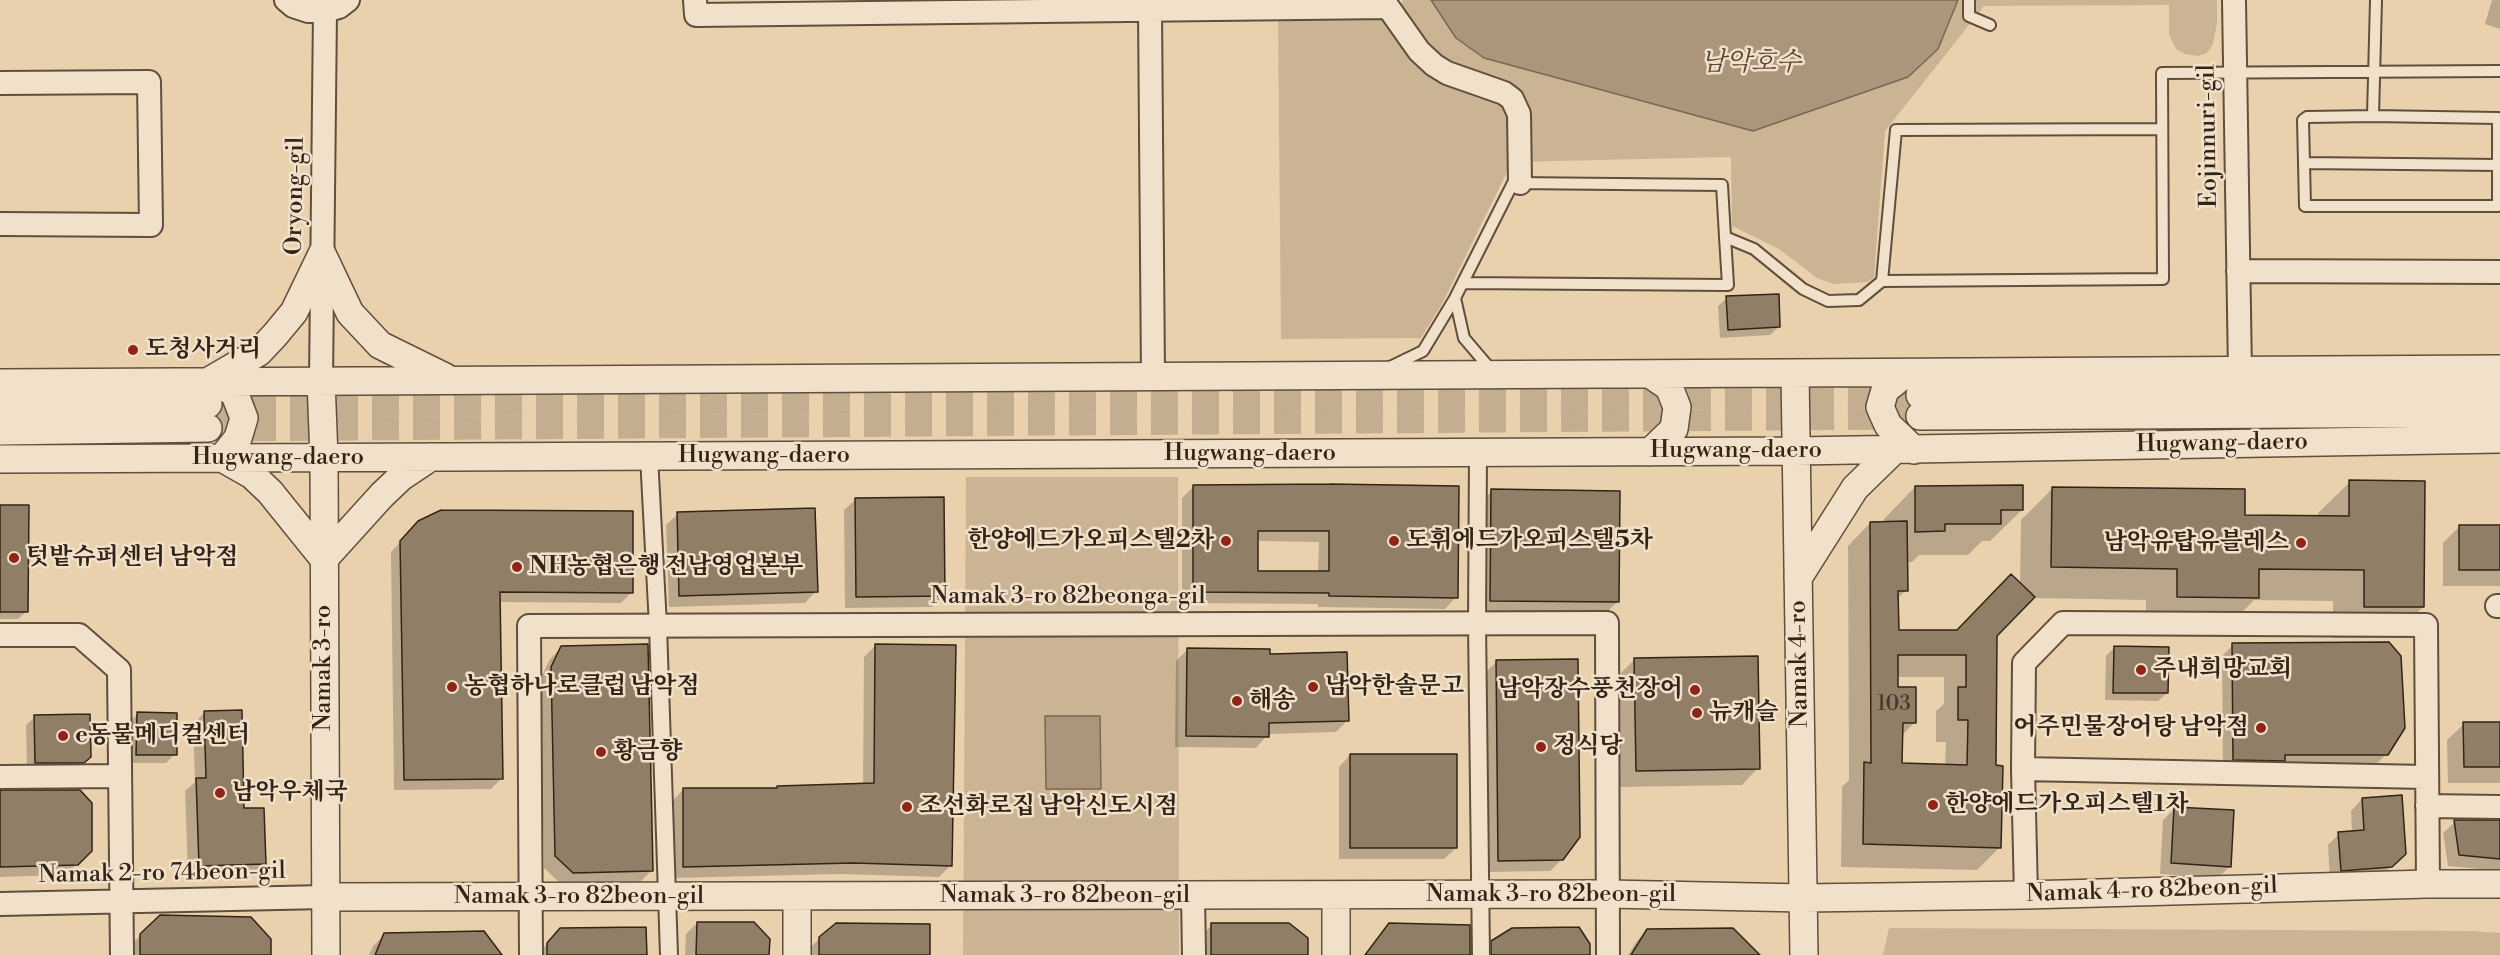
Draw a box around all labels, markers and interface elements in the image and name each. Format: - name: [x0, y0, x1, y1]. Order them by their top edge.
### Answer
- water label: 남악호수: [1701, 48, 1801, 80]
- street label: Eojinnuri-gil: [2193, 64, 2225, 208]
- street label: Oryong-gil: [281, 137, 311, 255]
- place label: 도청사거리: [145, 336, 261, 364]
- marker: 도청사거리: [126, 343, 140, 357]
- street label: Hugwang-daero: [2136, 428, 2308, 460]
- street label: Hugwang-daero: [1650, 437, 1822, 465]
- street label: Hugwang-daero: [1164, 440, 1336, 468]
- street label: Hugwang-daero: [678, 442, 850, 470]
- street label: Hugwang-daero: [192, 444, 364, 472]
- place label: 한양에드가오피스텔2차: [967, 527, 1214, 555]
- place label: 도휘에드가오피스텔5차: [1406, 527, 1653, 555]
- place label: 남악유탑유블레스: [2104, 529, 2289, 557]
- marker: 한양에드가오피스텔2차: [1219, 534, 1233, 548]
- marker: 도휘에드가오피스텔5차: [1387, 534, 1401, 548]
- marker: 남악유탑유블레스: [2294, 536, 2308, 550]
- place label: 텃밭슈퍼센터 남악점: [26, 544, 238, 572]
- marker: 텃밭슈퍼센터 남악점: [7, 551, 21, 565]
- place label: NH농협은행 전남영업본부: [529, 553, 803, 581]
- marker: NH농협은행 전남영업본부: [510, 560, 524, 574]
- street label: Namak 3-ro 82beonga-gil: [931, 583, 1205, 611]
- street label: Namak 4-ro: [1784, 600, 1816, 728]
- street label: Namak 3-ro: [310, 605, 338, 731]
- place label: 주내희망교회: [2153, 656, 2292, 684]
- marker: 주내희망교회: [2134, 663, 2148, 677]
- place label: 농협하나로클럽 남악점: [464, 673, 700, 701]
- place label: 남악한솔문고: [1325, 673, 1464, 701]
- place label: 남악장수풍천장어: [1498, 676, 1683, 704]
- marker: 농협하나로클럽 남악점: [445, 680, 459, 694]
- marker: 남악한솔문고: [1306, 680, 1320, 694]
- marker: 남악장수풍천장어: [1688, 683, 1702, 697]
- place label: 해송: [1249, 687, 1295, 715]
- house number: 103: [1877, 692, 1911, 718]
- marker: 해송: [1230, 694, 1244, 708]
- place label: 뉴캐슬: [1709, 699, 1779, 727]
- marker: 뉴캐슬: [1690, 706, 1704, 720]
- place label: 어주민물장어탕 남악점: [2013, 714, 2249, 742]
- marker: 어주민물장어탕 남악점: [2254, 721, 2268, 735]
- place label: e동물메디컬센터: [75, 722, 250, 750]
- marker: e동물메디컬센터: [56, 729, 70, 743]
- place label: 정식당: [1553, 733, 1623, 761]
- place label: 황금향: [613, 738, 683, 766]
- marker: 정식당: [1534, 740, 1548, 754]
- marker: 황금향: [594, 745, 608, 759]
- place label: 남악우체국: [232, 779, 348, 807]
- marker: 남악우체국: [213, 786, 227, 800]
- place label: 한양에드가오피스텔1차: [1945, 791, 2188, 819]
- place label: 조선화로집 남악신도시점: [919, 793, 1178, 821]
- marker: 한양에드가오피스텔1차: [1926, 798, 1940, 812]
- marker: 조선화로집 남악신도시점: [900, 800, 914, 814]
- street label: Namak 2-ro 74beon-gil: [38, 857, 286, 891]
- street label: Namak 4-ro 82beon-gil: [2026, 872, 2278, 910]
- street label: Namak 3-ro 82beon-gil: [1426, 881, 1676, 909]
- street label: Namak 3-ro 82beon-gil: [940, 882, 1190, 910]
- street label: Namak 3-ro 82beon-gil: [454, 883, 704, 911]

